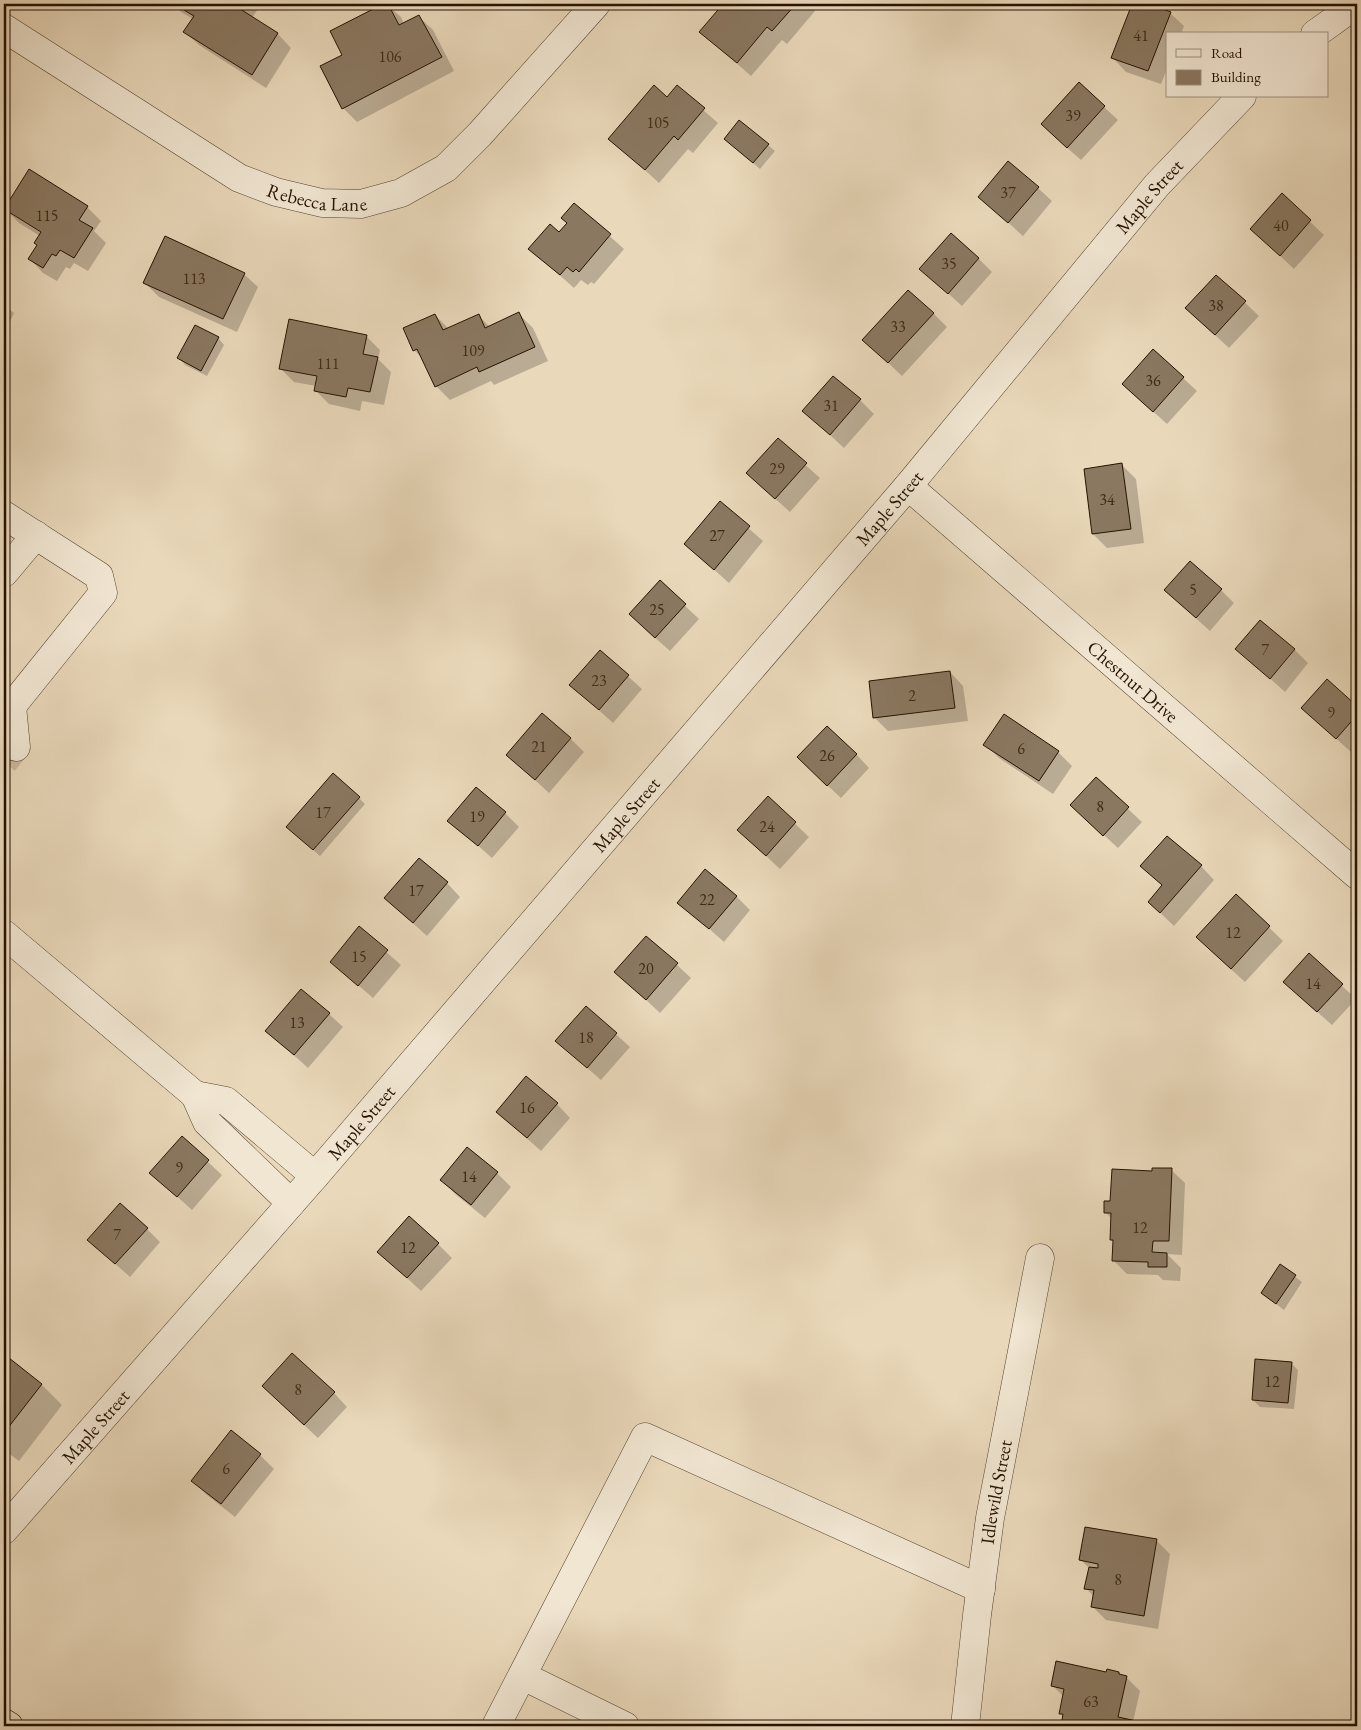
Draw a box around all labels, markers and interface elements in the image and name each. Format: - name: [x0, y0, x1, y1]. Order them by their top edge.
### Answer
- house number: 41: [1133, 25, 1149, 46]
- legend: [1166, 32, 1328, 98]
- text: Road: [1211, 43, 1243, 62]
- house number: 106: [378, 46, 402, 67]
- text: Building: [1211, 67, 1261, 86]
- house number: 39: [1065, 105, 1081, 126]
- house number: 105: [646, 112, 670, 133]
- street label: Maple Street: [1109, 153, 1188, 239]
- street label: Rebecca Lane: [264, 177, 370, 217]
- house number: 37: [1000, 182, 1016, 203]
- house number: 115: [35, 205, 59, 226]
- house number: 40: [1273, 215, 1289, 236]
- house number: 35: [941, 253, 957, 274]
- house number: 113: [182, 268, 206, 289]
- house number: 38: [1208, 295, 1224, 316]
- house number: 33: [890, 316, 906, 337]
- house number: 109: [461, 340, 485, 361]
- house number: 111: [316, 353, 340, 374]
- house number: 36: [1145, 370, 1161, 391]
- house number: 31: [823, 395, 839, 416]
- house number: 29: [769, 458, 785, 479]
- street label: Maple Street: [850, 465, 928, 551]
- house number: 34: [1099, 489, 1115, 510]
- house number: 27: [709, 525, 725, 546]
- house number: 5: [1189, 579, 1197, 600]
- house number: 25: [649, 599, 665, 620]
- street label: Chestnut Drive: [1082, 635, 1184, 728]
- house number: 7: [1261, 639, 1269, 660]
- house number: 23: [591, 670, 607, 691]
- house number: 2: [908, 685, 916, 706]
- house number: 9: [1327, 702, 1335, 723]
- house number: 21: [531, 736, 547, 757]
- house number: 6: [1017, 738, 1025, 759]
- house number: 26: [819, 745, 835, 766]
- street label: Maple Street: [586, 772, 665, 857]
- house number: 8: [1096, 796, 1104, 817]
- house number: 17: [315, 802, 331, 823]
- house number: 19: [469, 806, 485, 827]
- house number: 24: [759, 816, 775, 837]
- house number: 17: [408, 880, 424, 901]
- house number: 22: [699, 889, 715, 910]
- house number: 12: [1225, 922, 1241, 943]
- house number: 15: [351, 946, 367, 967]
- house number: 20: [638, 958, 654, 979]
- house number: 14: [1305, 973, 1321, 994]
- house number: 13: [289, 1012, 305, 1033]
- house number: 18: [578, 1027, 594, 1048]
- street label: Maple Street: [322, 1079, 400, 1165]
- house number: 16: [519, 1097, 535, 1118]
- house number: 9: [175, 1157, 183, 1178]
- house number: 14: [461, 1166, 477, 1187]
- house number: 12: [1132, 1217, 1148, 1238]
- house number: 7: [113, 1224, 121, 1245]
- house number: 12: [400, 1237, 416, 1258]
- house number: 12: [1264, 1371, 1280, 1392]
- house number: 8: [294, 1379, 302, 1400]
- street label: Maple Street: [55, 1384, 135, 1469]
- street label: Idlewild Street: [974, 1438, 1017, 1546]
- house number: 6: [222, 1458, 230, 1479]
- house number: 8: [1114, 1569, 1122, 1590]
- house number: 63: [1083, 1691, 1099, 1712]

